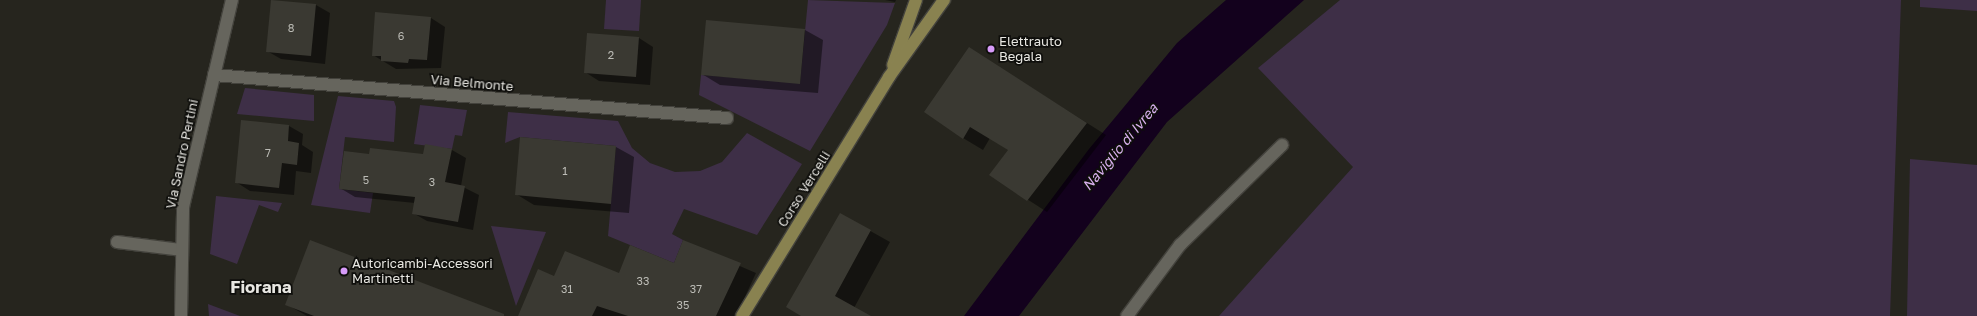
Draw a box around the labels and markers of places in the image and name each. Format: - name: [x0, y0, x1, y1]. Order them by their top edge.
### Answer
- place label: Elettrauto Begala: [999, 34, 1062, 65]
- marker: Elettrauto Begala: [986, 44, 996, 54]
- place label: Autoricambi-Accessori Martinetti: [352, 256, 493, 287]
- marker: Autoricambi-Accessori Martinetti: [339, 266, 349, 276]

